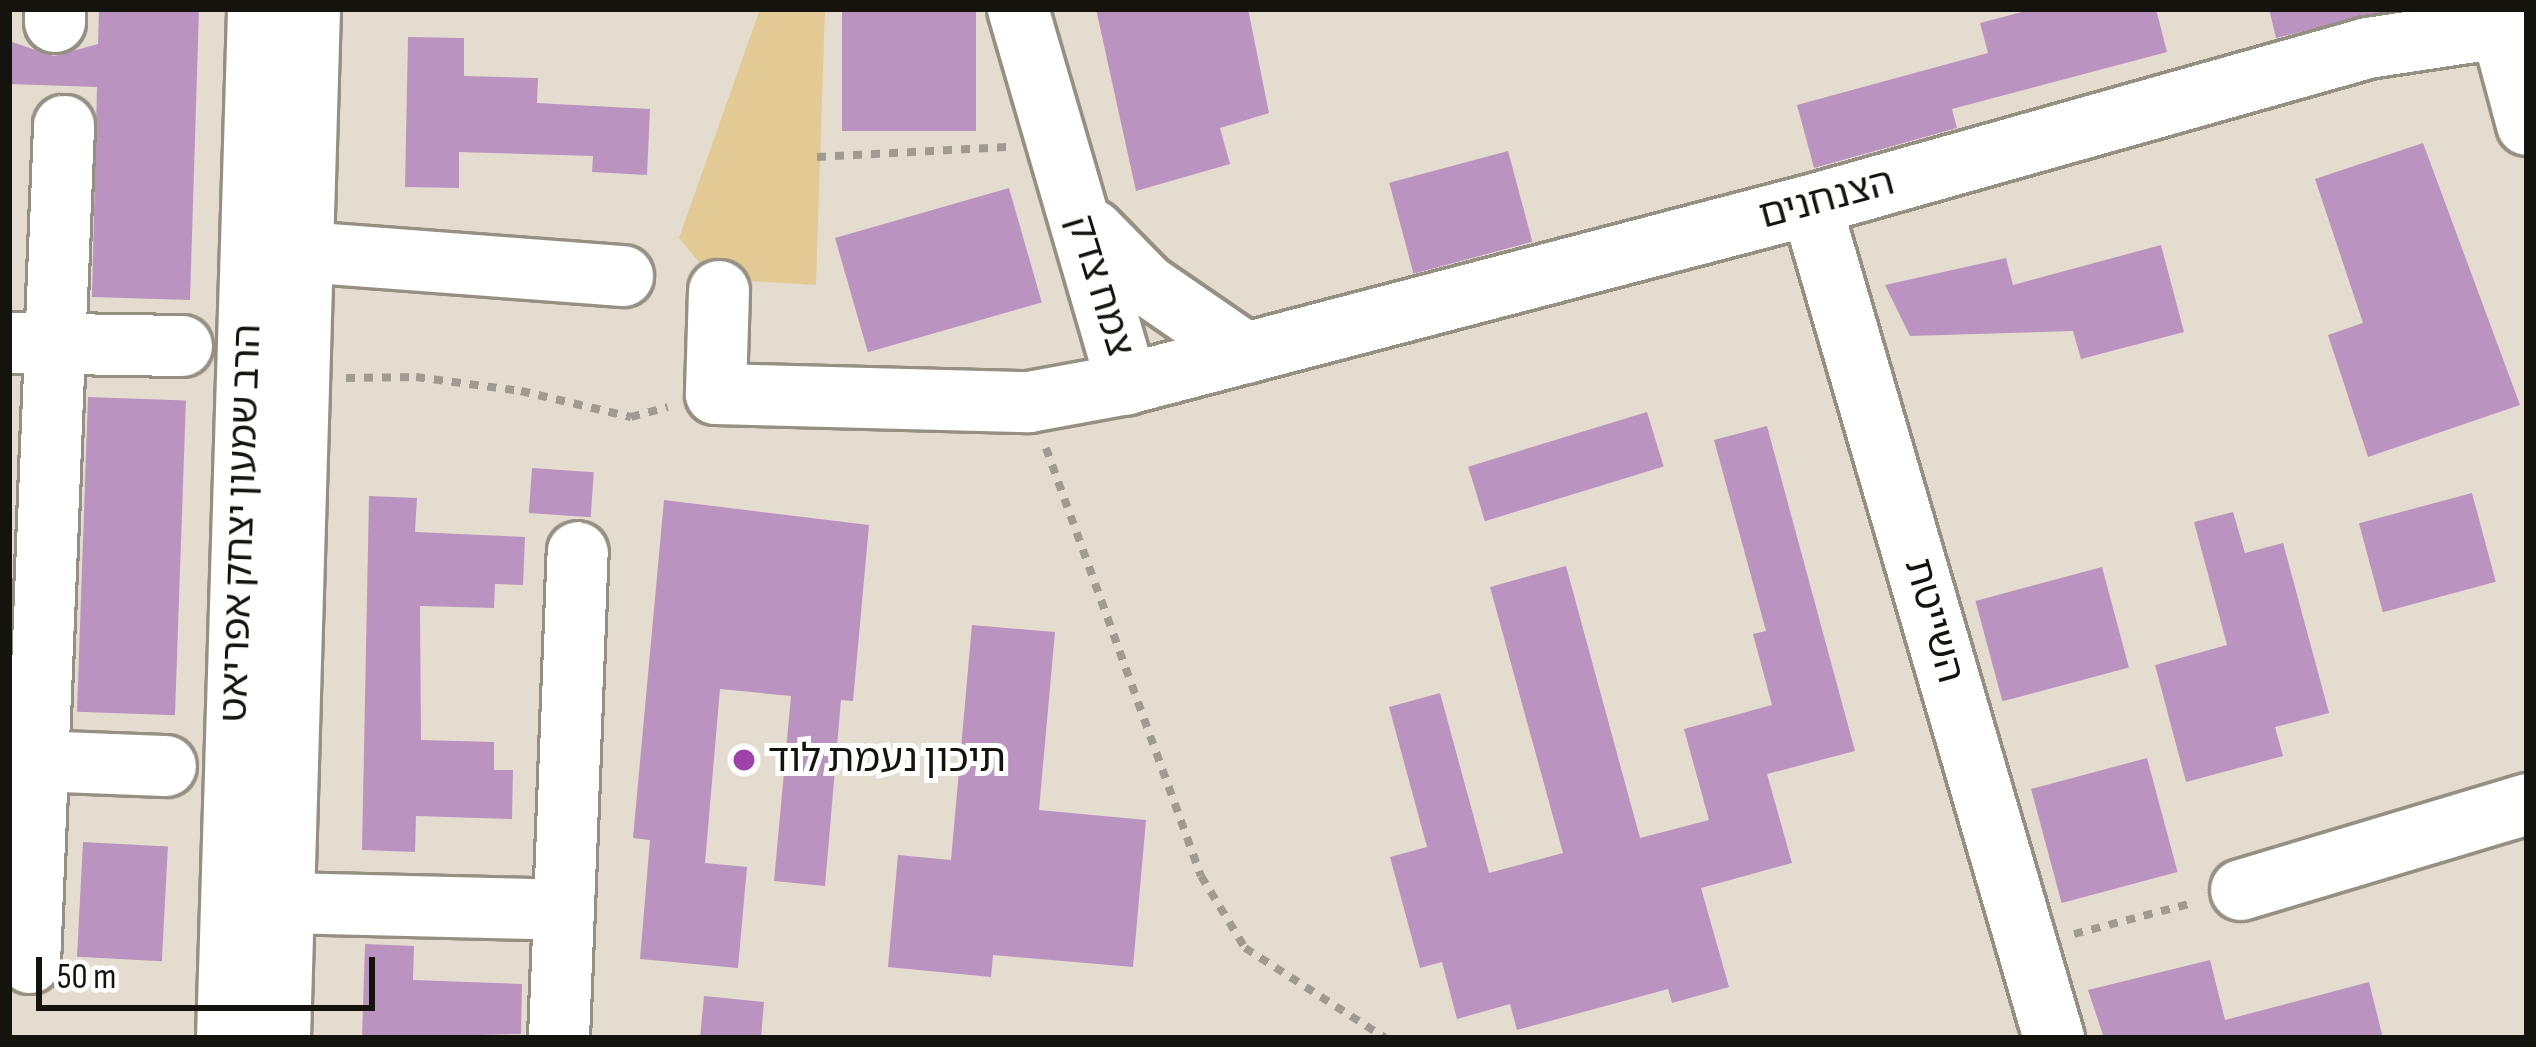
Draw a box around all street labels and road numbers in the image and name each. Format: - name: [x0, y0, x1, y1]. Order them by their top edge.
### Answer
- street label: הצנחנים: [1754, 160, 1900, 240]
- street label: צמח צדק: [1055, 209, 1143, 363]
- street label: הרב שמעון יצחק אפריאט: [212, 323, 272, 723]
- street label: השייטת: [1893, 553, 1973, 689]

